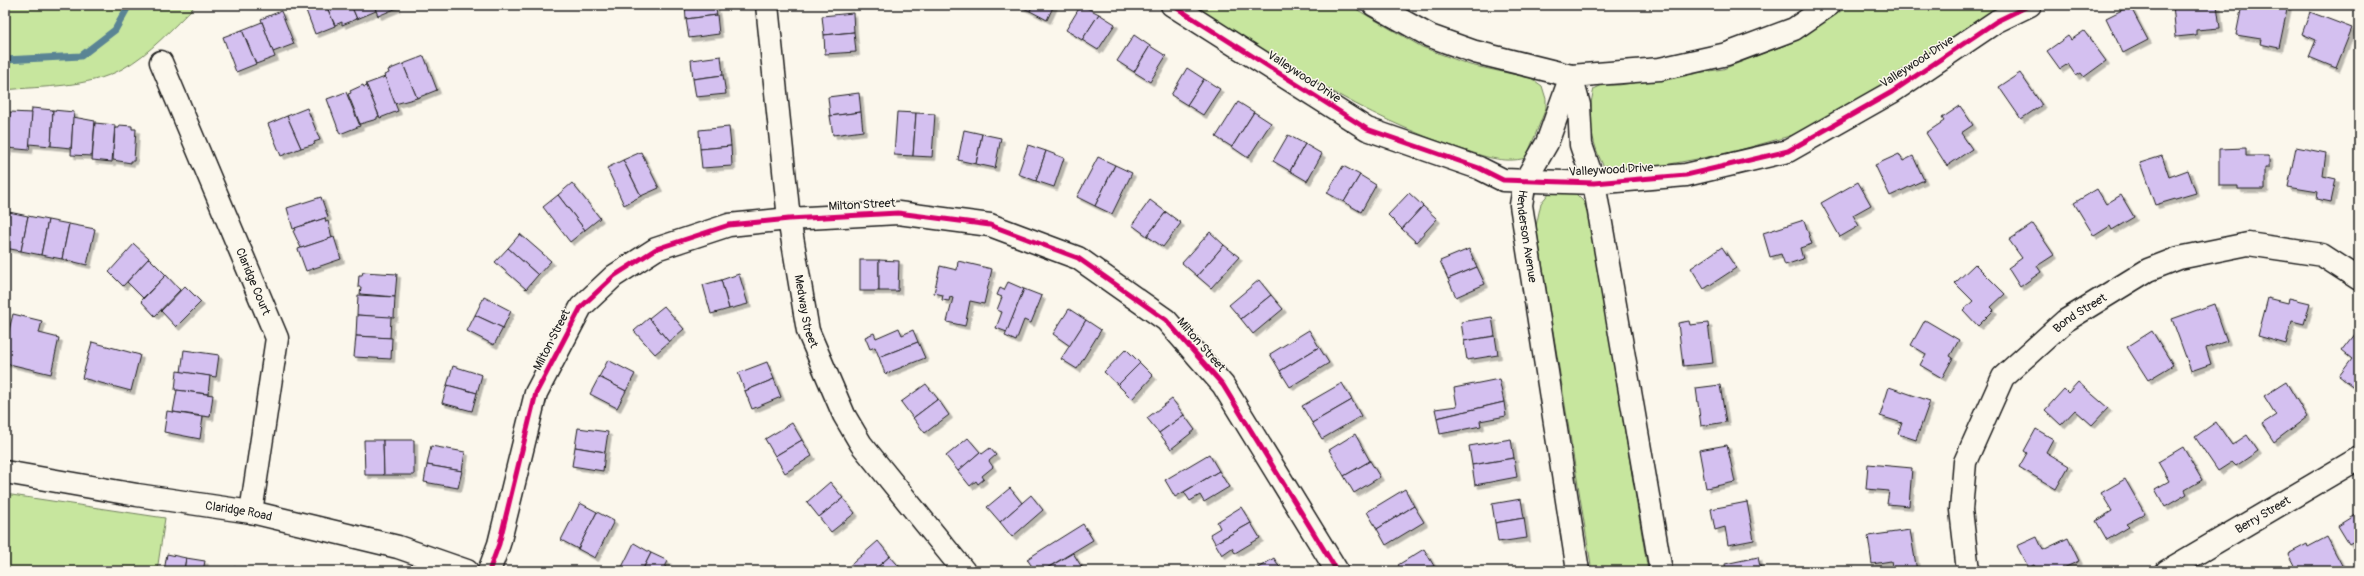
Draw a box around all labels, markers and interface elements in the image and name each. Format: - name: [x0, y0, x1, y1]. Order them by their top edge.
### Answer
- street label: Valleywood Drive: [1877, 33, 1957, 91]
- street label: Valleywood Drive: [1264, 48, 1344, 106]
- street label: Valleywood Drive: [1568, 160, 1654, 180]
- street label: Henderson Avenue: [1513, 189, 1541, 284]
- street label: Milton Street: [828, 196, 896, 214]
- street label: Claridge Court: [232, 245, 274, 318]
- street label: Medway Street: [791, 274, 822, 350]
- street label: Bond Street: [2050, 290, 2109, 336]
- street label: Milton Street: [530, 307, 574, 373]
- street label: Milton Street: [1173, 315, 1229, 375]
- street label: Berry Street: [2232, 493, 2293, 537]
- street label: Claridge Road: [204, 498, 274, 524]

